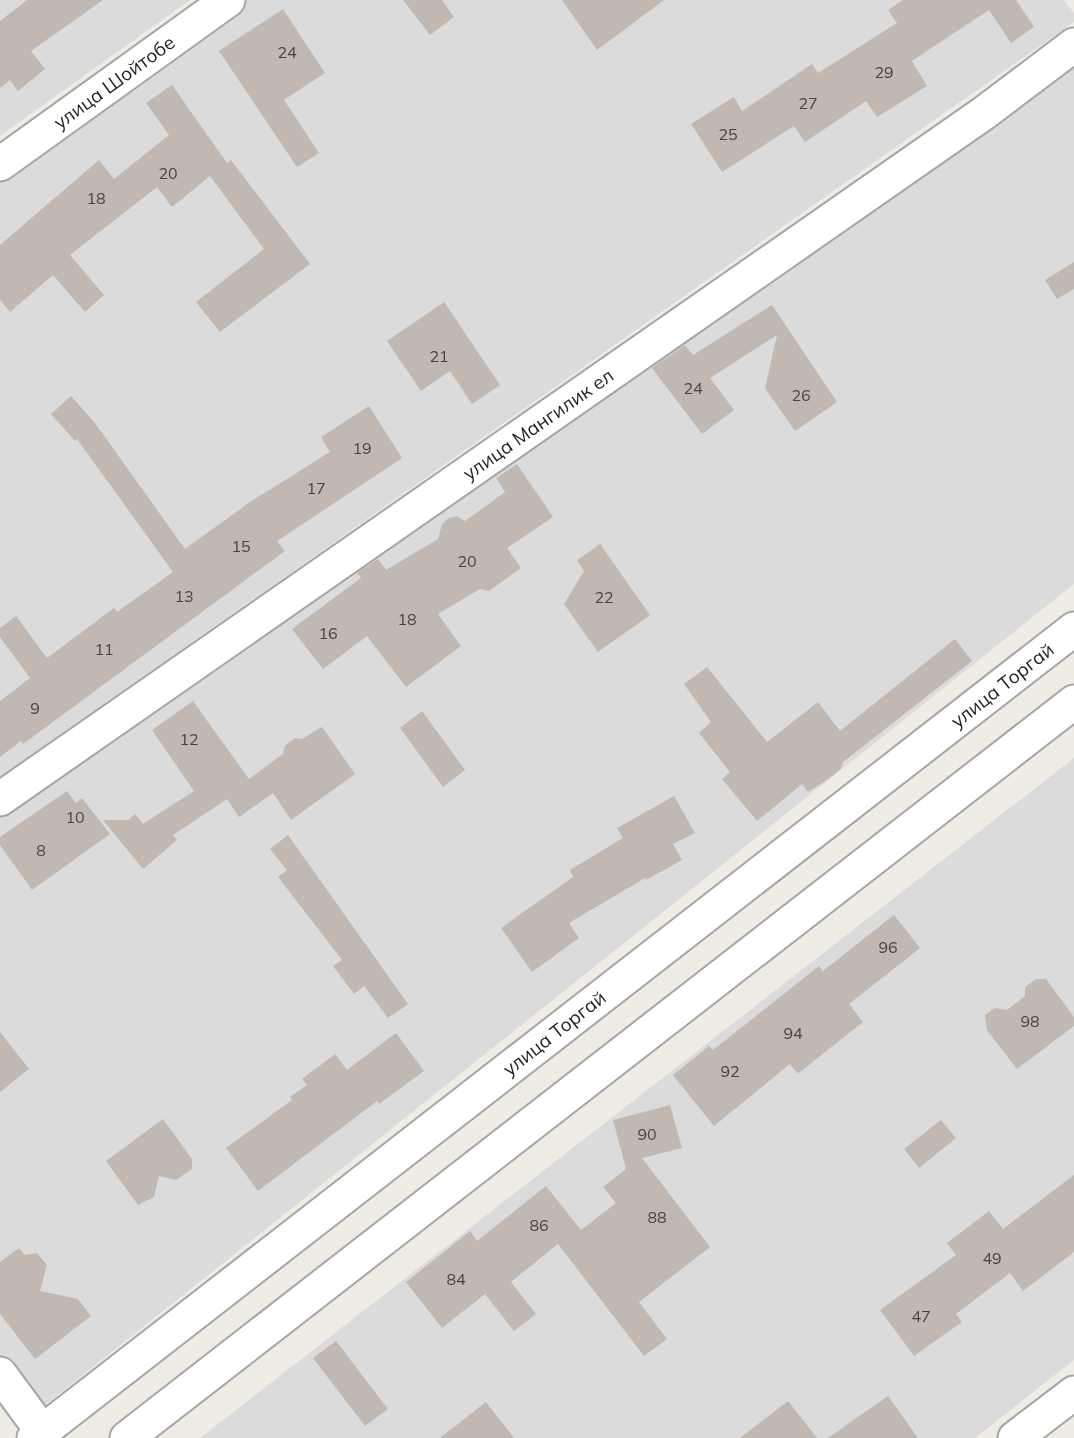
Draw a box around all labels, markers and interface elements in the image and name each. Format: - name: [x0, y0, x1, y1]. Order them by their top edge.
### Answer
- street label: улица Шойтобе: [49, 30, 179, 134]
- house number: 24: [277, 42, 297, 62]
- house number: 29: [874, 62, 894, 82]
- house number: 27: [798, 93, 818, 113]
- house number: 25: [718, 124, 738, 144]
- house number: 20: [158, 163, 178, 183]
- house number: 18: [86, 188, 106, 208]
- house number: 21: [429, 346, 449, 366]
- street label: улица Мангилик ел: [458, 363, 618, 485]
- house number: 24: [683, 378, 703, 398]
- house number: 26: [791, 385, 811, 405]
- house number: 19: [352, 438, 372, 458]
- house number: 17: [306, 478, 326, 498]
- house number: 15: [231, 536, 251, 556]
- house number: 20: [457, 551, 477, 571]
- house number: 13: [174, 586, 194, 606]
- house number: 22: [594, 587, 614, 607]
- house number: 18: [397, 609, 417, 629]
- house number: 16: [318, 623, 338, 643]
- street label: улица Торгай: [946, 637, 1058, 733]
- house number: 11: [94, 639, 114, 659]
- house number: 9: [30, 698, 40, 718]
- house number: 12: [179, 729, 199, 749]
- house number: 10: [65, 807, 85, 827]
- house number: 8: [36, 840, 46, 860]
- house number: 96: [878, 937, 898, 957]
- street label: улица Торгай: [498, 985, 610, 1081]
- house number: 98: [1020, 1011, 1040, 1031]
- house number: 94: [783, 1023, 803, 1043]
- house number: 92: [720, 1061, 740, 1081]
- house number: 90: [637, 1124, 657, 1144]
- house number: 88: [647, 1207, 667, 1227]
- house number: 86: [529, 1215, 549, 1235]
- house number: 49: [982, 1248, 1002, 1268]
- house number: 84: [446, 1269, 466, 1289]
- house number: 47: [911, 1306, 931, 1326]

